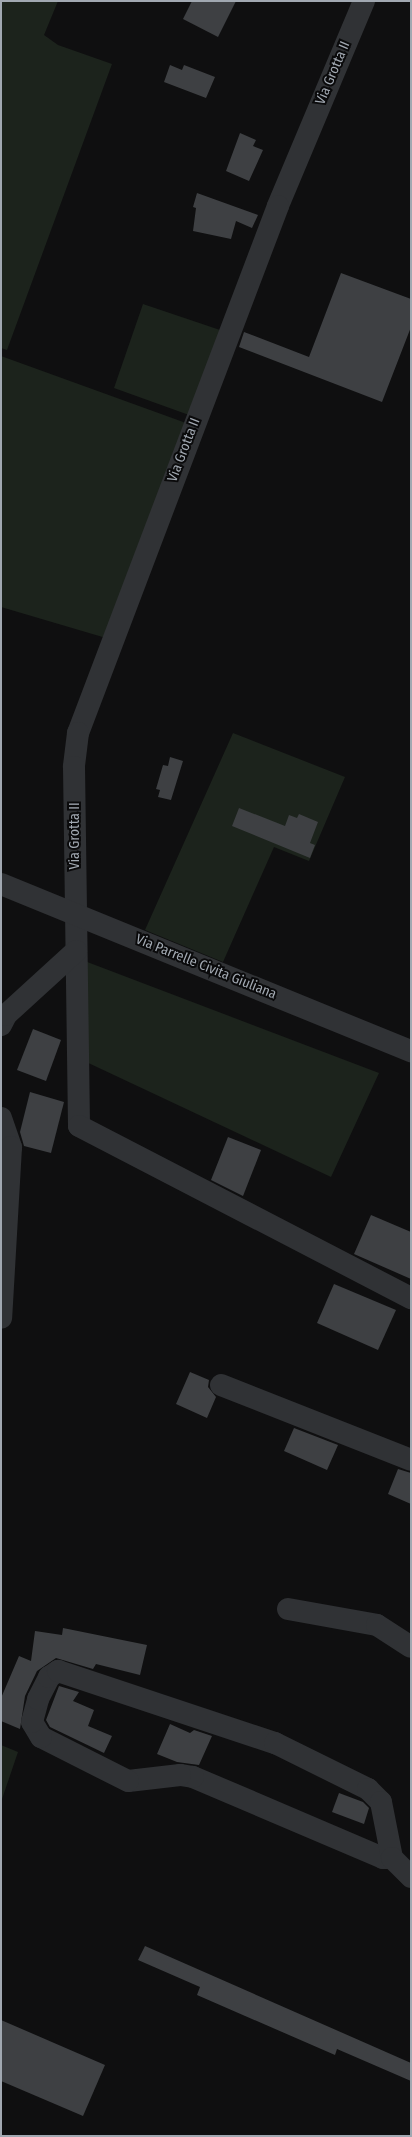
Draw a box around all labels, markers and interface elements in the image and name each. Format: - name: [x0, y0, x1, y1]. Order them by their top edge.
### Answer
- street label: Via Grotta II: [312, 39, 354, 107]
- street label: Via Grotta II: [164, 416, 204, 484]
- street label: Via Grotta II: [67, 802, 83, 870]
- street label: Via Parrelle Civita Giuliana: [133, 931, 279, 1003]

